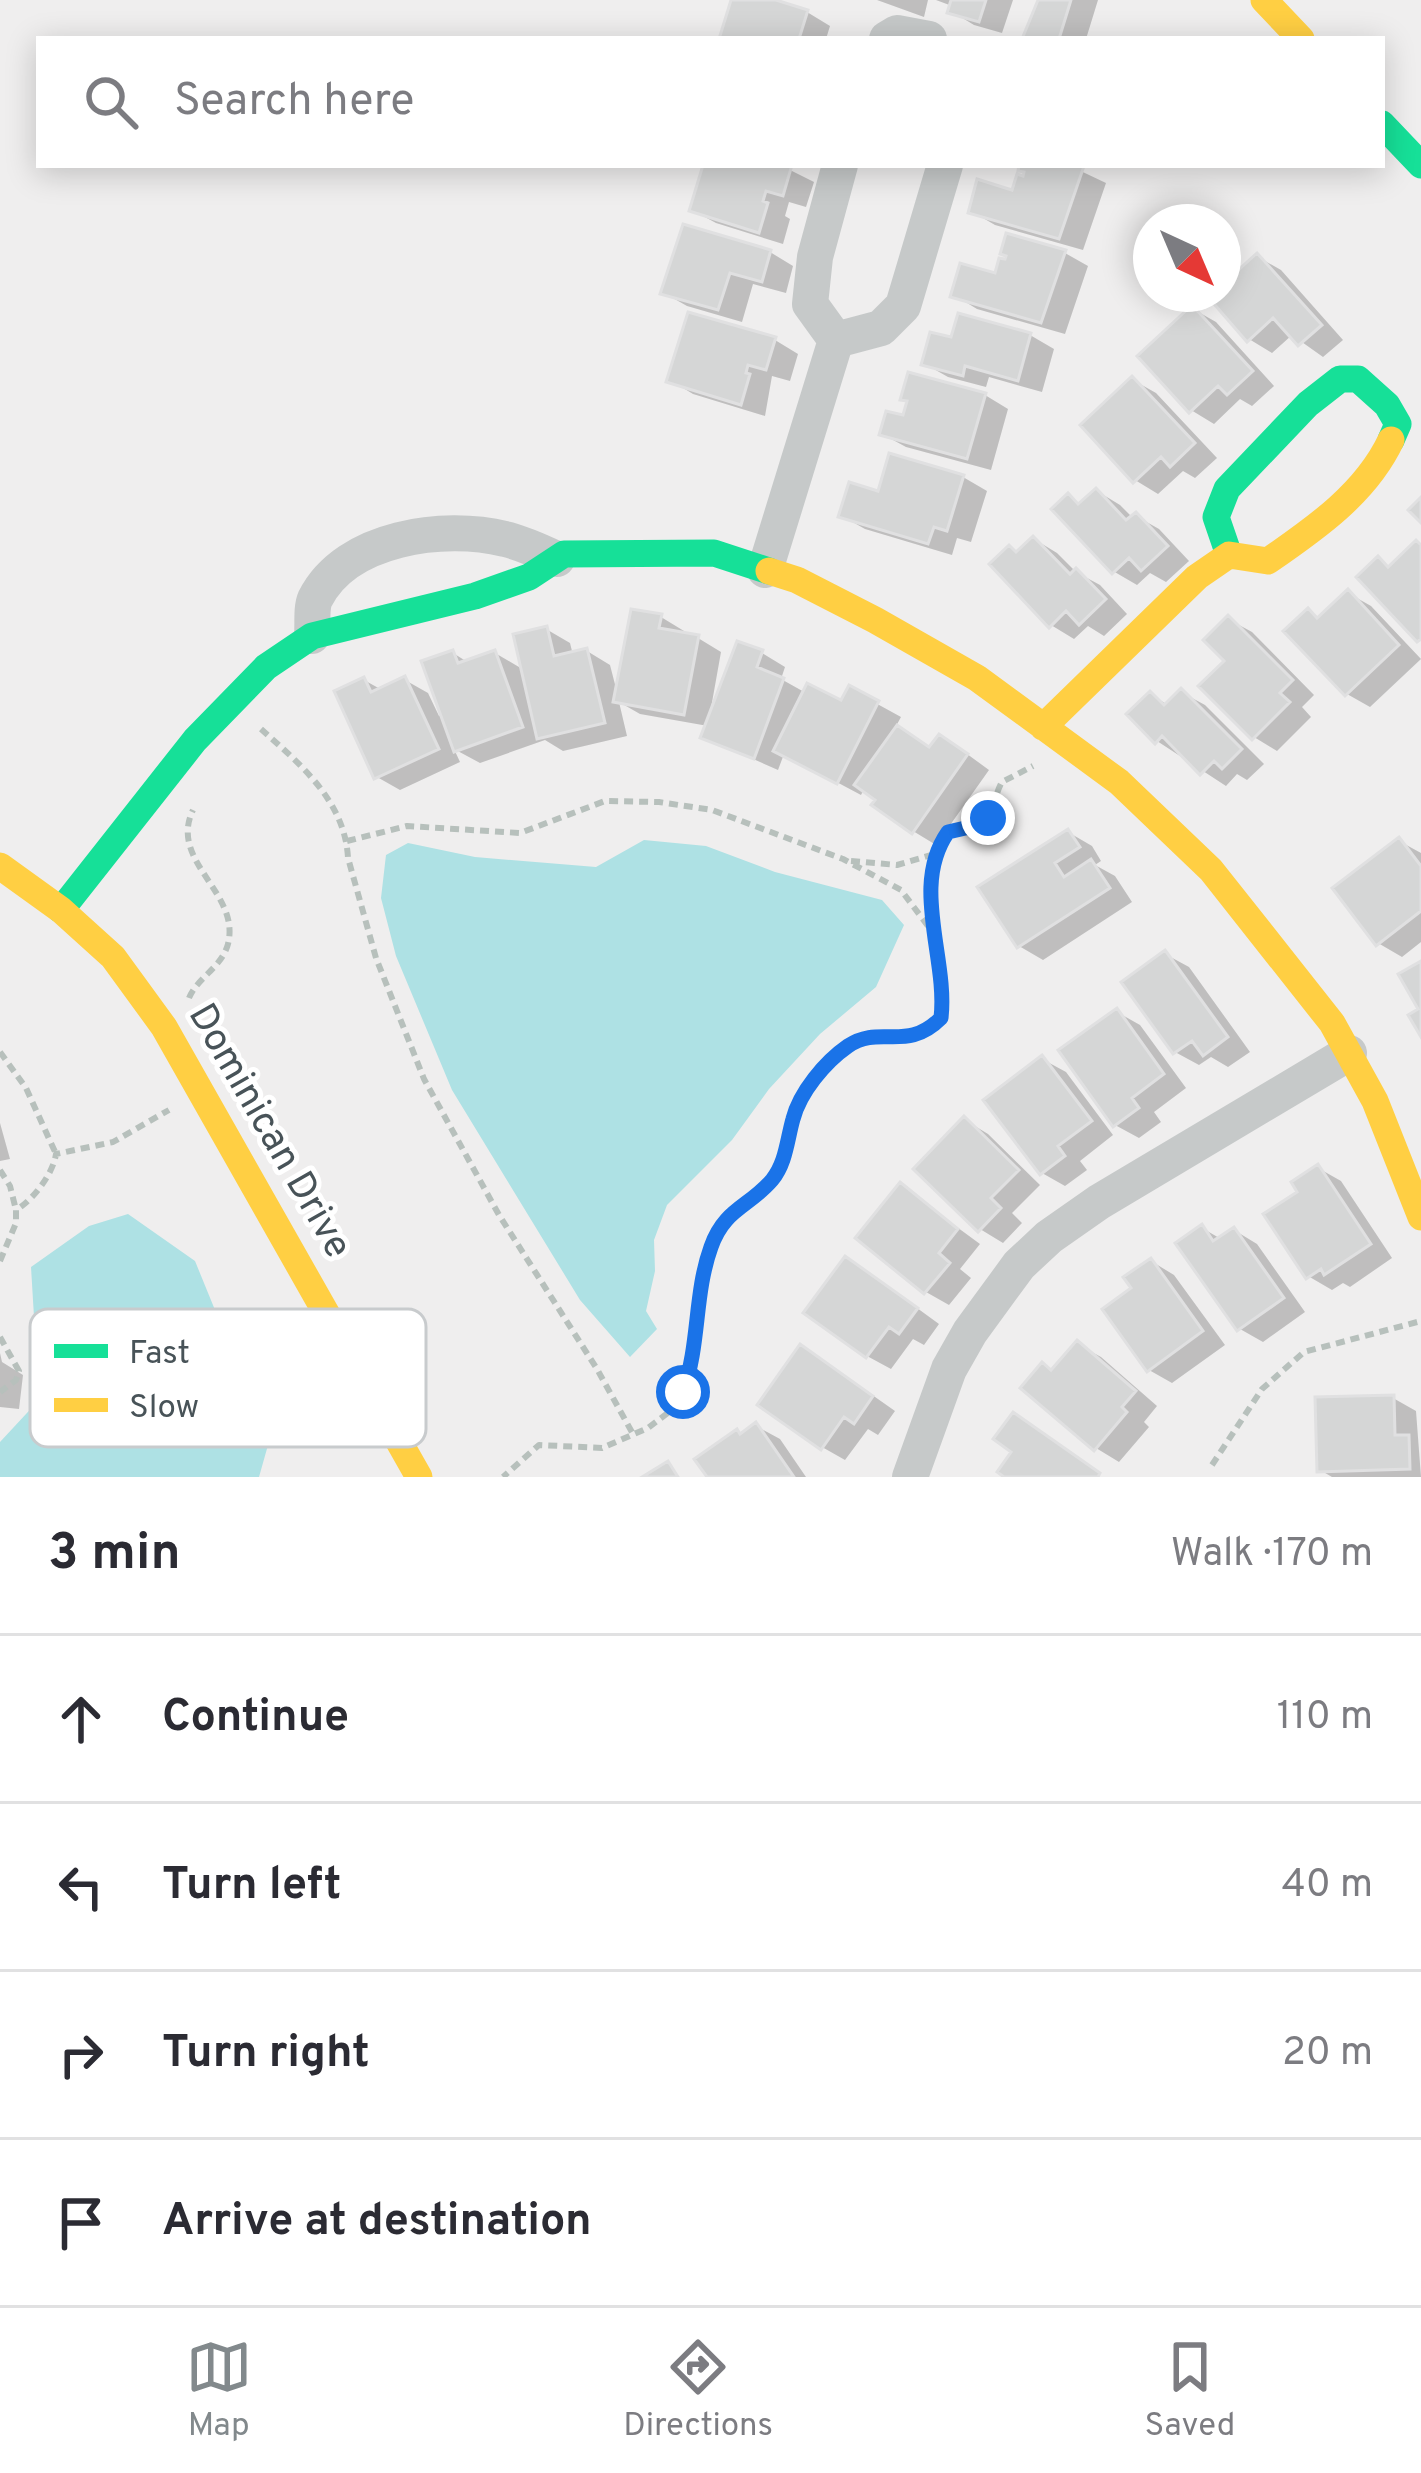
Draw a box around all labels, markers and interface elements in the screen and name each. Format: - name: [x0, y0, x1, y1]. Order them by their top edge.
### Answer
- search box: [36, 36, 1385, 168]
- icon: search: [78, 69, 144, 135]
- text: Search here: [174, 74, 414, 131]
- north arrow: [1133, 204, 1241, 312]
- route end: [961, 791, 1015, 845]
- street label: Dominican Drive: [175, 996, 361, 1268]
- legend: [30, 1309, 426, 1447]
- text: Fast: [129, 1334, 190, 1376]
- route start: [656, 1365, 710, 1419]
- text: Slow: [129, 1388, 199, 1430]
- text: 3 min: [48, 1523, 181, 1588]
- text: Walk · 170 m: [1171, 1531, 1373, 1580]
- icon: ahead: [48, 1686, 114, 1752]
- text: Continue: [162, 1690, 349, 1747]
- text: 110 m: [1277, 1694, 1373, 1743]
- icon: left: [48, 1854, 114, 1920]
- text: Turn left: [162, 1858, 341, 1915]
- text: 40 m: [1282, 1862, 1373, 1911]
- icon: right: [48, 2022, 114, 2088]
- text: Turn right: [162, 2026, 370, 2083]
- text: 20 m: [1282, 2030, 1373, 2079]
- icon: arrive: [48, 2190, 114, 2256]
- text: Arrive at destination: [162, 2194, 592, 2251]
- tab: Map: [186, 2334, 252, 2448]
- tab: Directions: [623, 2334, 773, 2448]
- tab: Saved: [1145, 2334, 1235, 2448]

